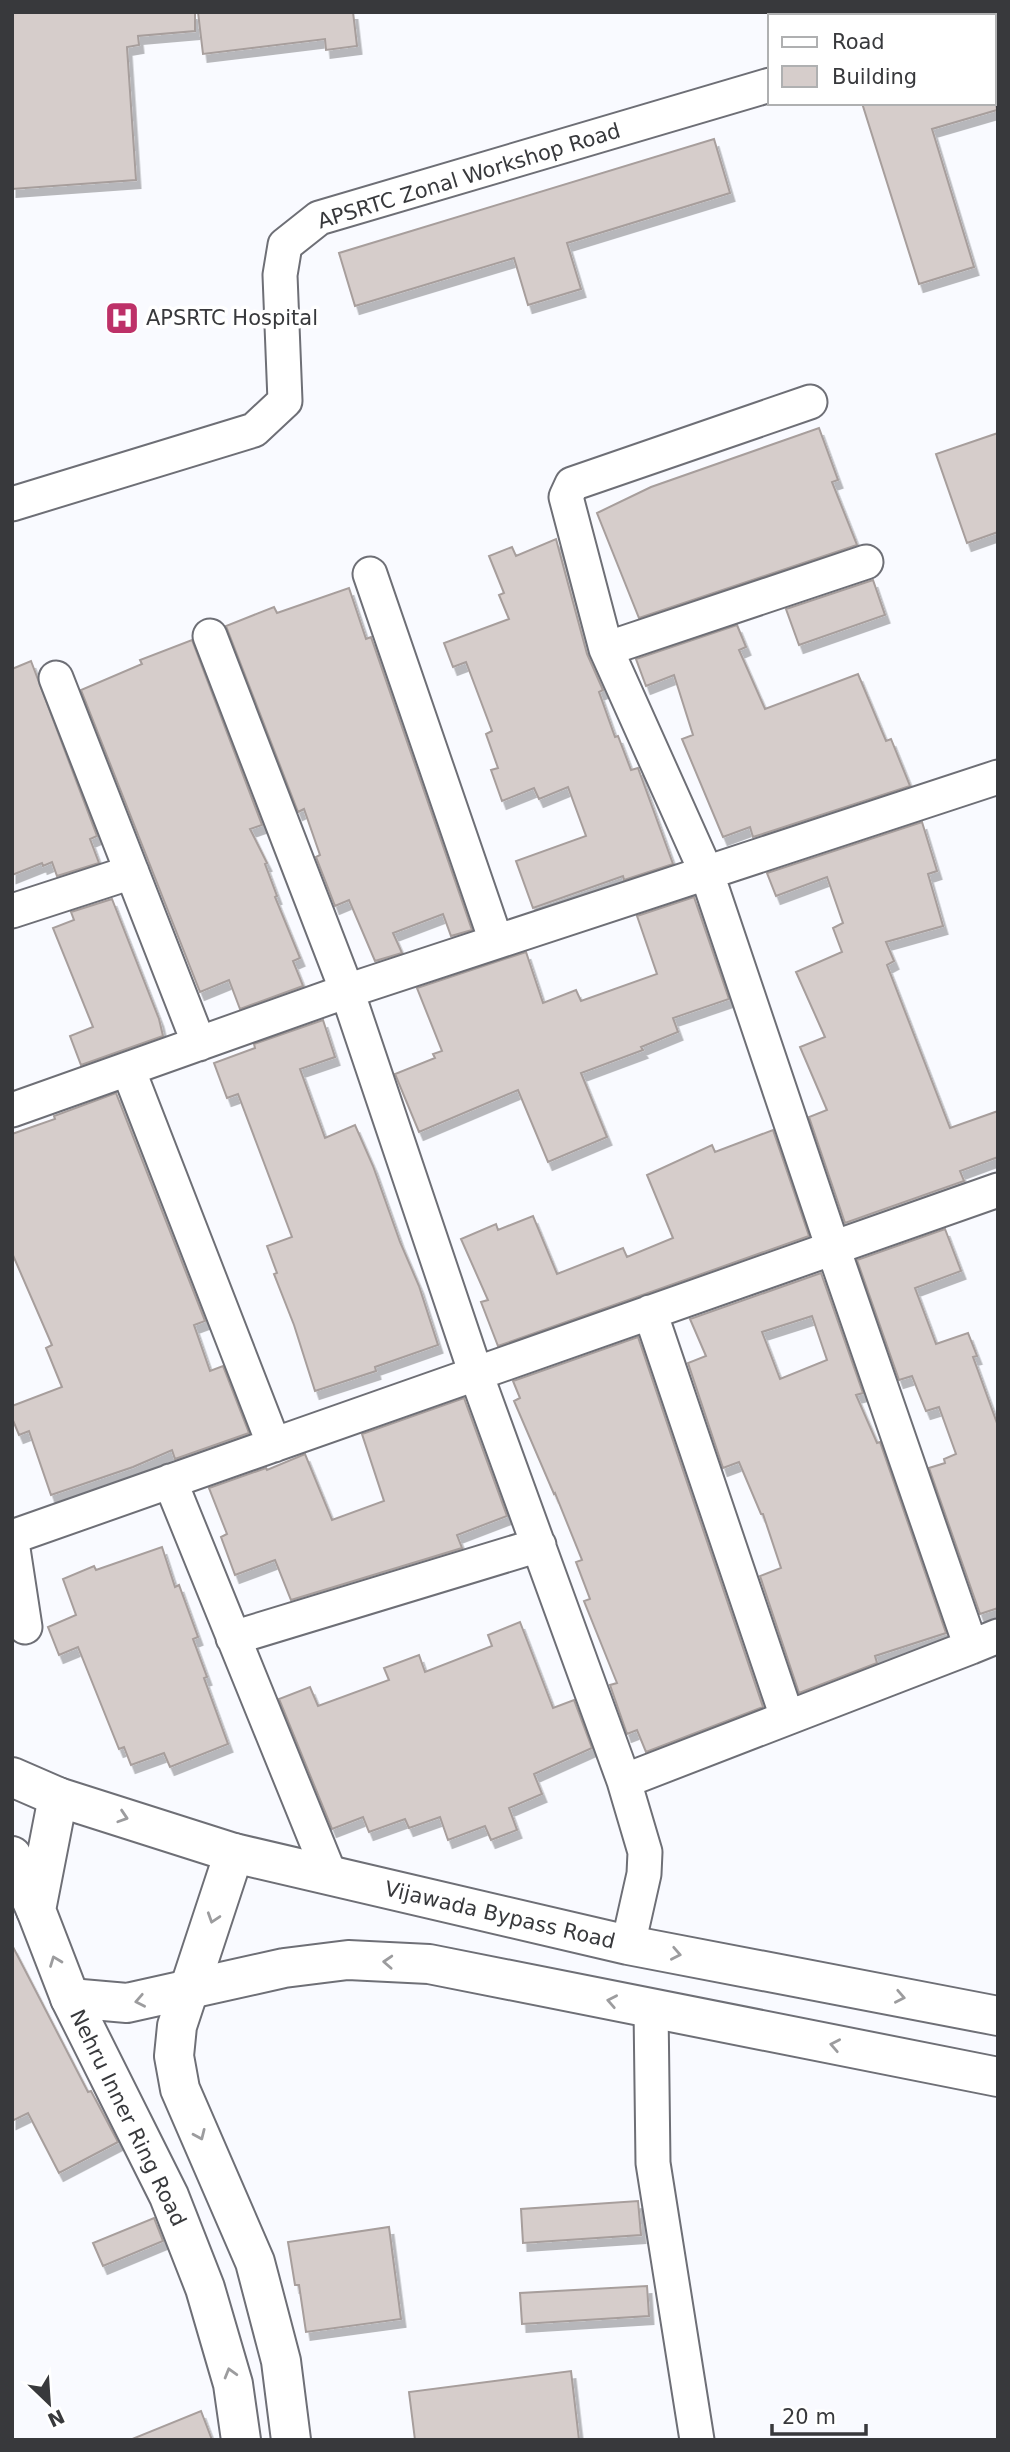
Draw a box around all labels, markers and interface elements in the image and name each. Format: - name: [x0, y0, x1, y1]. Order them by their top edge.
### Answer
- legend: [768, 14, 996, 105]
- text: Road: [832, 30, 885, 54]
- text: Building: [832, 65, 917, 89]
- street label: APSRTC Zonal Workshop Road: [315, 118, 623, 234]
- hospital icon: APSRTC Hospital: [103, 299, 141, 337]
- place label: APSRTC Hospital: [146, 306, 318, 330]
- one-way arrow: [117, 1809, 129, 1824]
- street label: Vijawada Bypass Road: [382, 1877, 618, 1954]
- one-way arrow: [207, 1911, 221, 1924]
- one-way arrow: [670, 1946, 682, 1961]
- one-way arrow: [382, 1955, 393, 1970]
- one-way arrow: [49, 1956, 63, 1968]
- one-way arrow: [894, 1989, 906, 2004]
- one-way arrow: [134, 1992, 146, 2007]
- one-way arrow: [606, 1994, 618, 2009]
- street label: Nehru Inner Ring Road: [65, 2006, 191, 2230]
- one-way arrow: [829, 2038, 841, 2053]
- one-way arrow: [192, 2128, 206, 2140]
- one-way arrow: [223, 2367, 238, 2379]
- north arrow: [14, 2368, 84, 2438]
- scale bar: [772, 2392, 866, 2436]
- text: N: [44, 2405, 68, 2432]
- text: 20 m: [782, 2405, 836, 2429]

